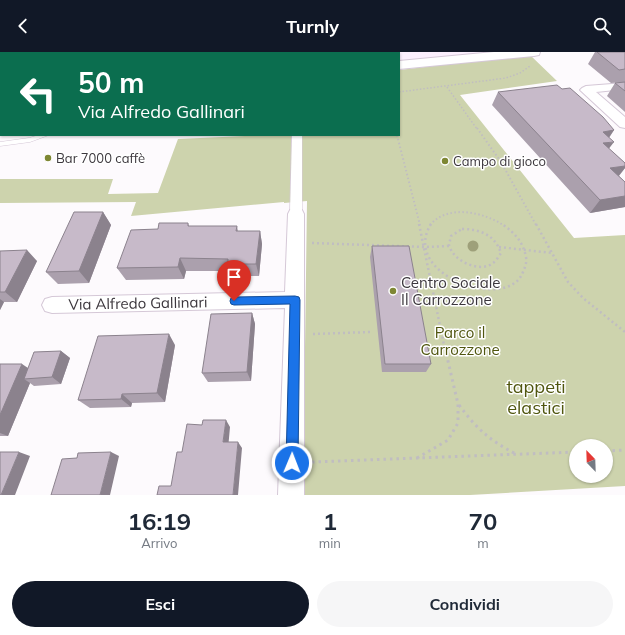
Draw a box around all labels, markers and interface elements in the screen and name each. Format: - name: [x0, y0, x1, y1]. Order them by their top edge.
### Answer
- icon: back: [12, 15, 34, 37]
- text: Turnly: [286, 15, 339, 38]
- icon: search: [591, 15, 613, 37]
- text: 50 m: [78, 65, 144, 100]
- icon: left: [12, 68, 64, 120]
- text: Via Alfredo Gallinari: [78, 100, 245, 123]
- place label: Bar 7000 caffè: [56, 150, 145, 166]
- marker: Bar 7000 caffè: [43, 153, 53, 163]
- place label: Campo di gioco: [453, 153, 546, 169]
- marker: Campo di gioco: [440, 156, 450, 166]
- pin: [217, 260, 251, 301]
- icon: arrive: [223, 266, 245, 288]
- place label: Centro Sociale Il Carrozzone: [401, 273, 500, 309]
- marker: Centro Sociale Il Carrozzone: [388, 286, 398, 296]
- street label: Via Alfredo Gallinari: [68, 292, 208, 314]
- park label: Parco il Carrozzone: [420, 323, 500, 359]
- park label: tappeti elastici: [506, 375, 566, 419]
- north arrow: [569, 439, 613, 483]
- map controls: [569, 439, 613, 483]
- position arrow: [271, 442, 313, 484]
- text: 16:19: [128, 506, 191, 536]
- text: 1: [323, 506, 337, 536]
- text: 70: [469, 506, 497, 536]
- text: Arrivo: [141, 535, 178, 551]
- text: min: [319, 535, 341, 551]
- text: m: [477, 535, 489, 551]
- button: Esci: [12, 581, 309, 627]
- button: Condividi: [317, 581, 613, 627]

